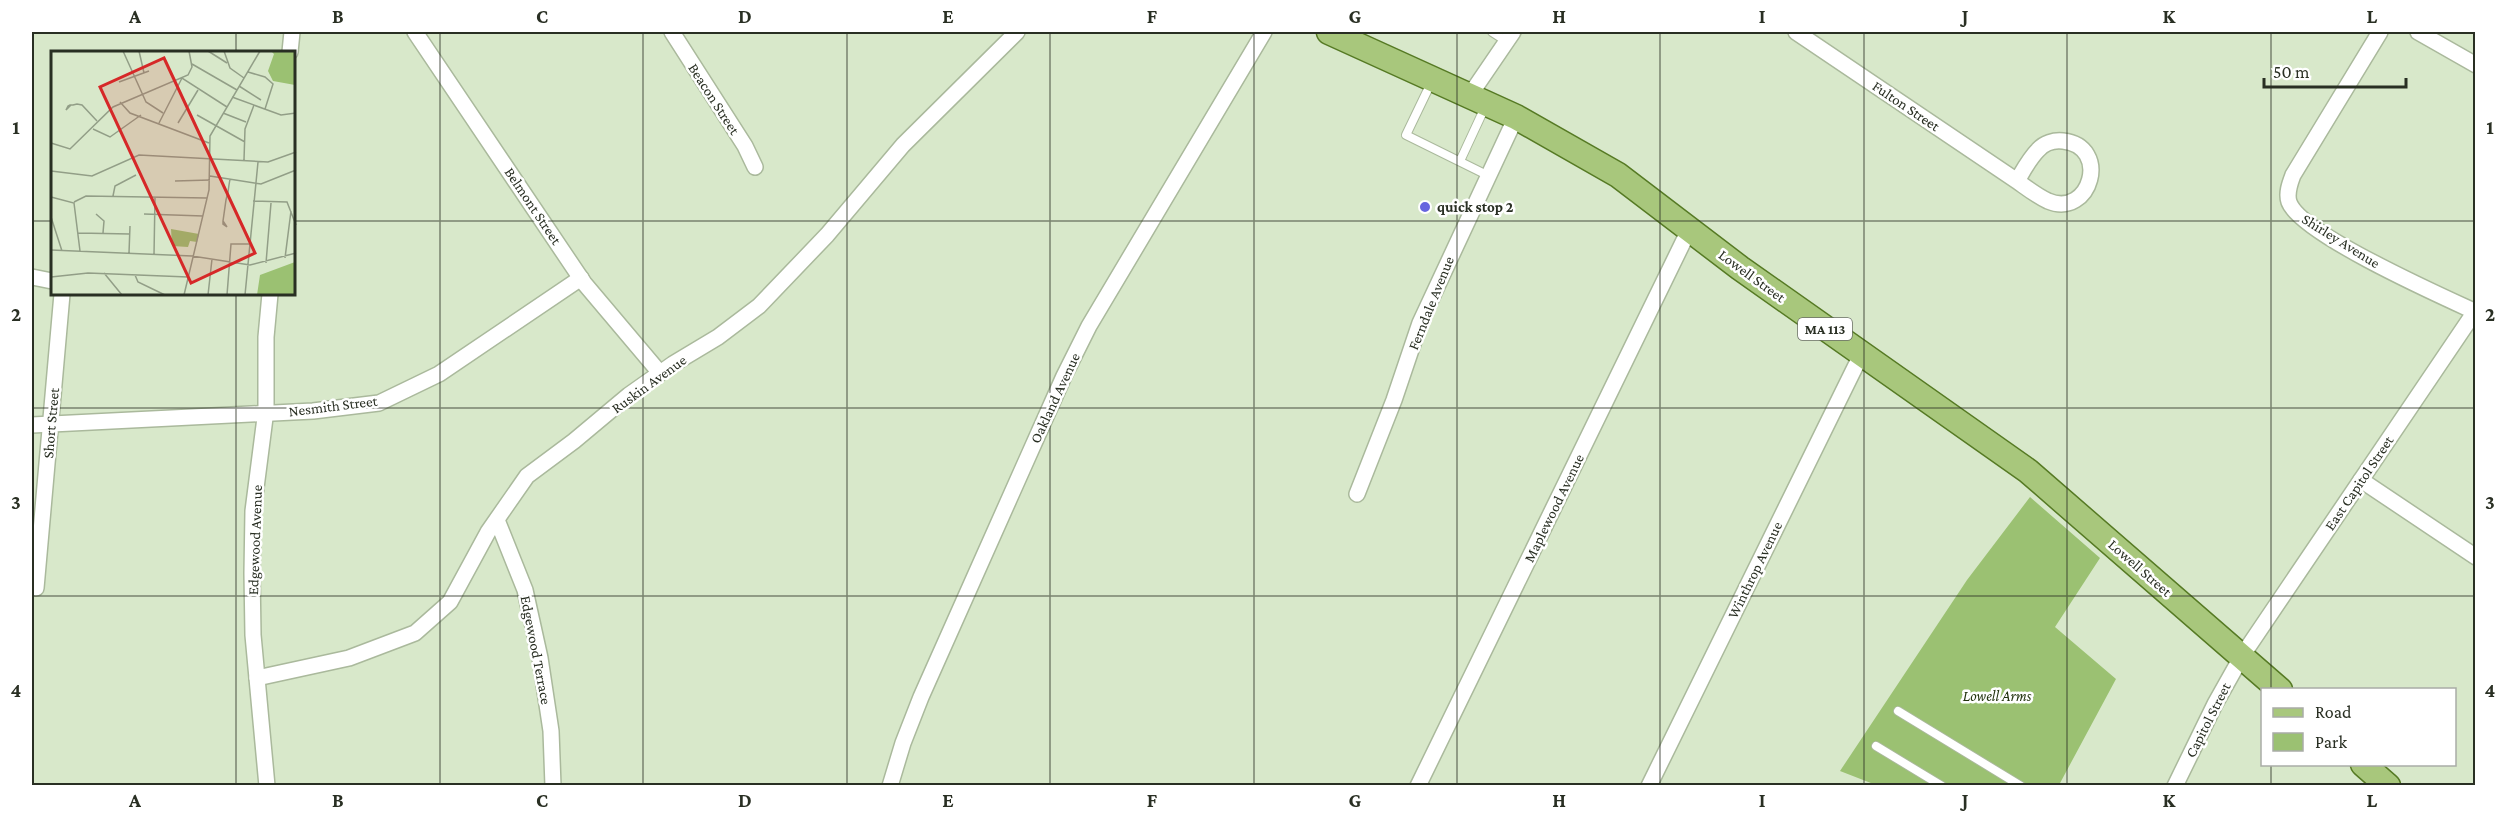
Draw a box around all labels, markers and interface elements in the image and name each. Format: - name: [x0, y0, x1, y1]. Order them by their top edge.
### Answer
- text: A: [128, 5, 142, 27]
- text: B: [332, 5, 344, 27]
- text: C: [536, 5, 548, 27]
- text: D: [738, 5, 752, 27]
- text: E: [942, 5, 954, 27]
- text: F: [1147, 5, 1158, 27]
- text: G: [1349, 5, 1362, 27]
- text: H: [1552, 5, 1566, 27]
- text: I: [1759, 5, 1766, 27]
- text: J: [1960, 5, 1969, 27]
- text: K: [2163, 5, 2177, 27]
- text: L: [2367, 5, 2378, 27]
- inset map: [51, 51, 296, 296]
- scale bar: [2264, 51, 2406, 89]
- street label: Beacon Street: [685, 61, 743, 138]
- text: 50 m: [2273, 62, 2310, 82]
- street label: Fulton Street: [1869, 78, 1943, 135]
- text: 1: [12, 116, 20, 138]
- text: 1: [2486, 116, 2494, 138]
- street label: Belmont Street: [501, 165, 565, 248]
- place label: quick stop 2: [1437, 199, 1514, 215]
- marker: quick stop 2: [1418, 200, 1432, 214]
- street label: Shirley Avenue: [2299, 211, 2383, 272]
- street label: Lowell Street: [1716, 247, 1789, 306]
- street label: Ferndale Avenue: [1405, 254, 1457, 352]
- text: 2: [11, 303, 21, 325]
- text: 2: [2485, 303, 2495, 325]
- road number: MA 113: [1798, 318, 1852, 340]
- street label: Oakland Avenue: [1027, 350, 1083, 446]
- street label: Ruskin Avenue: [609, 351, 690, 416]
- street label: Short Street: [40, 386, 62, 459]
- street label: Nesmith Street: [288, 392, 379, 419]
- street label: East Capitol Street: [2321, 432, 2398, 534]
- street label: Maplewood Avenue: [1521, 451, 1588, 565]
- street label: Edgewood Avenue: [245, 484, 266, 596]
- text: 3: [11, 491, 21, 513]
- text: 3: [2485, 491, 2495, 513]
- street label: Winthrop Avenue: [1725, 519, 1786, 622]
- street label: Lowell Street: [2105, 536, 2176, 600]
- street label: Edgewood Terrace: [517, 594, 554, 706]
- text: 4: [11, 679, 22, 701]
- street label: Capitol Street: [2182, 679, 2235, 760]
- text: 4: [2485, 679, 2496, 701]
- park label: Lowell Arms: [1963, 688, 2032, 704]
- legend: [2261, 688, 2456, 766]
- text: Road: [2315, 702, 2352, 722]
- text: Park: [2315, 732, 2347, 752]
- text: A: [128, 789, 142, 811]
- text: B: [332, 789, 344, 811]
- text: C: [536, 789, 548, 811]
- text: D: [738, 789, 752, 811]
- text: E: [942, 789, 954, 811]
- text: F: [1147, 789, 1158, 811]
- text: G: [1349, 789, 1362, 811]
- text: H: [1552, 789, 1566, 811]
- text: I: [1759, 789, 1766, 811]
- text: J: [1960, 789, 1969, 811]
- text: K: [2163, 789, 2177, 811]
- text: L: [2367, 789, 2378, 811]

